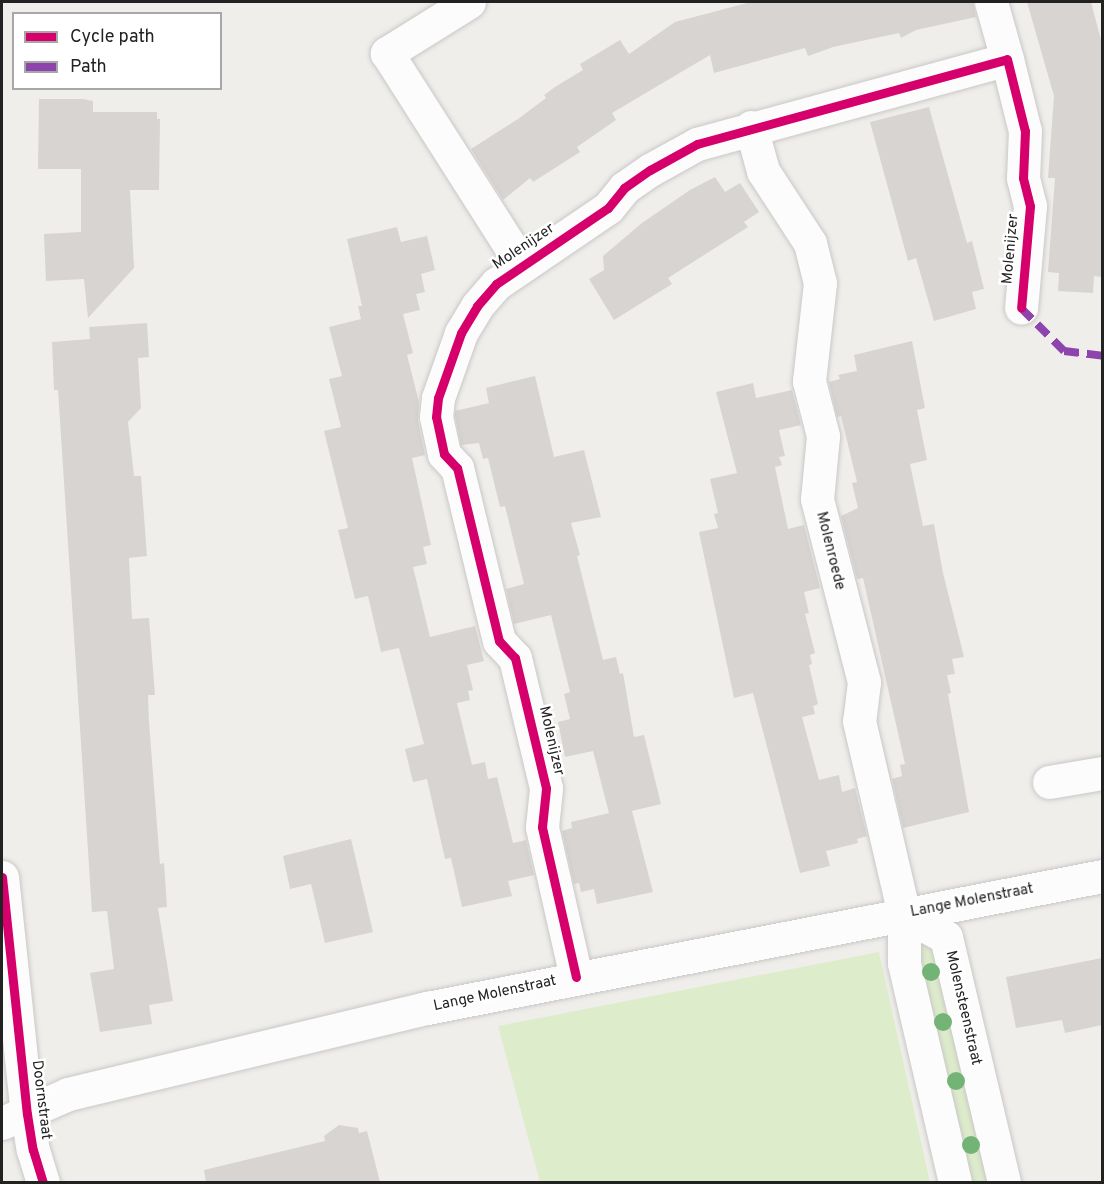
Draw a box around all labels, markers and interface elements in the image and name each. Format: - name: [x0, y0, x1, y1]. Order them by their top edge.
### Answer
- legend: [12, 12, 222, 90]
- text: Cycle path: [70, 26, 155, 49]
- text: Path: [70, 56, 107, 79]
- street label: Molenijzer: [999, 213, 1023, 285]
- street label: Molenijzer: [490, 220, 558, 274]
- street label: Molenroede: [812, 510, 848, 592]
- street label: Molenijzer: [534, 705, 568, 777]
- street label: Lange Molenstraat: [909, 880, 1035, 922]
- street label: Molensteenstraat: [941, 949, 985, 1067]
- street label: Lange Molenstraat: [432, 972, 558, 1016]
- street label: Doornstraat: [27, 1059, 55, 1141]

